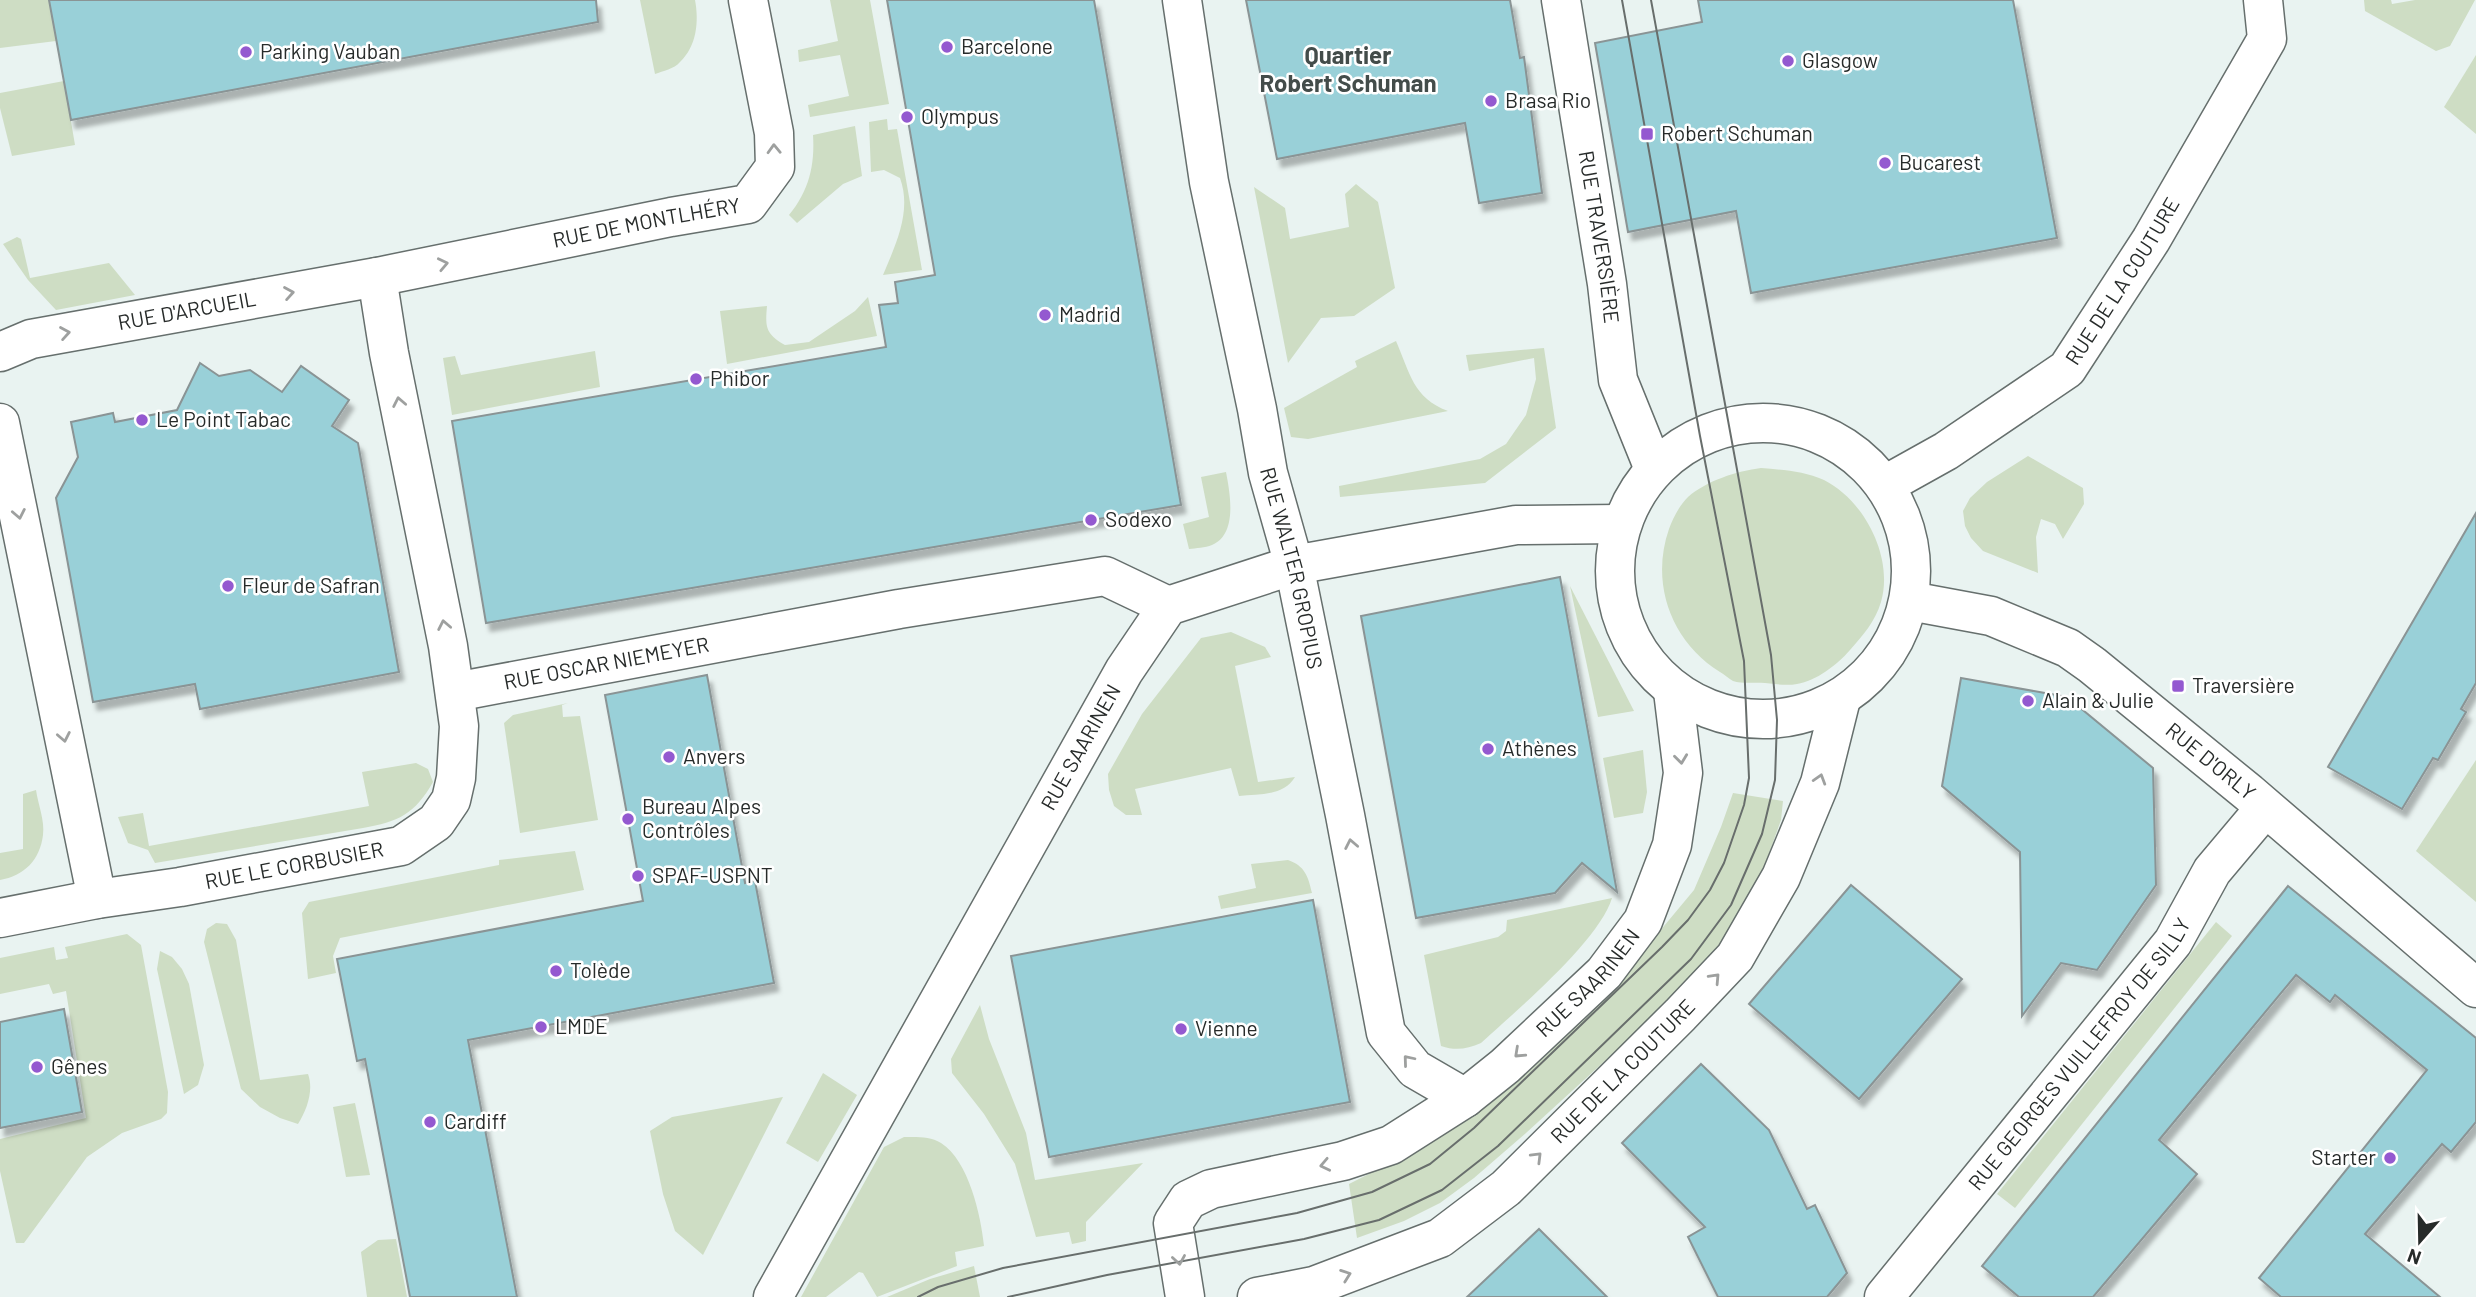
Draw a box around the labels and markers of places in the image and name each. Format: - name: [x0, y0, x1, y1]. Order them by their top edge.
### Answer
- place label: Barcelone: [961, 33, 1053, 58]
- place label: Parking Vauban: [260, 38, 400, 63]
- marker: Barcelone: [939, 39, 955, 55]
- marker: Parking Vauban: [238, 44, 254, 60]
- place label: Glasgow: [1802, 47, 1878, 72]
- marker: Glasgow: [1780, 53, 1796, 69]
- place label: Brasa Rio: [1505, 87, 1591, 112]
- marker: Brasa Rio: [1483, 93, 1499, 109]
- place label: Olympus: [921, 103, 999, 128]
- marker: Olympus: [899, 109, 915, 125]
- place label: Robert Schuman: [1661, 120, 1813, 145]
- marker: Robert Schuman: [1639, 126, 1655, 142]
- place label: Bucarest: [1899, 149, 1981, 174]
- marker: Bucarest: [1877, 155, 1893, 171]
- place label: Madrid: [1059, 301, 1121, 326]
- marker: Madrid: [1037, 307, 1053, 323]
- place label: Phibor: [710, 365, 770, 390]
- marker: Phibor: [688, 371, 704, 387]
- place label: Le Point Tabac: [156, 406, 291, 431]
- marker: Le Point Tabac: [134, 412, 150, 428]
- place label: Sodexo: [1105, 506, 1172, 531]
- marker: Sodexo: [1083, 512, 1099, 528]
- place label: Fleur de Safran: [242, 572, 380, 597]
- marker: Fleur de Safran: [220, 578, 236, 594]
- place label: Traversière: [2192, 672, 2295, 697]
- marker: Traversière: [2170, 678, 2186, 694]
- place label: Alain & Julie: [2042, 687, 2154, 712]
- marker: Alain & Julie: [2020, 693, 2036, 709]
- place label: Athènes: [1502, 735, 1577, 760]
- marker: Athènes: [1480, 741, 1496, 757]
- place label: Anvers: [683, 743, 745, 768]
- marker: Anvers: [661, 749, 677, 765]
- place label: Bureau Alpes Contrôles: [642, 793, 761, 842]
- marker: Bureau Alpes Contrôles: [620, 811, 636, 827]
- place label: SPAF-USPNT: [652, 862, 773, 887]
- marker: SPAF-USPNT: [630, 868, 646, 884]
- place label: Tolède: [570, 957, 631, 982]
- marker: Tolède: [548, 963, 564, 979]
- place label: LMDE: [555, 1013, 608, 1038]
- place label: Vienne: [1195, 1015, 1258, 1040]
- marker: LMDE: [533, 1019, 549, 1035]
- marker: Vienne: [1173, 1021, 1189, 1037]
- place label: Gênes: [51, 1053, 107, 1078]
- marker: Gênes: [29, 1059, 45, 1075]
- place label: Cardiff: [444, 1108, 507, 1133]
- marker: Cardiff: [422, 1114, 438, 1130]
- place label: Starter: [2311, 1144, 2376, 1169]
- marker: Starter: [2382, 1150, 2398, 1166]

